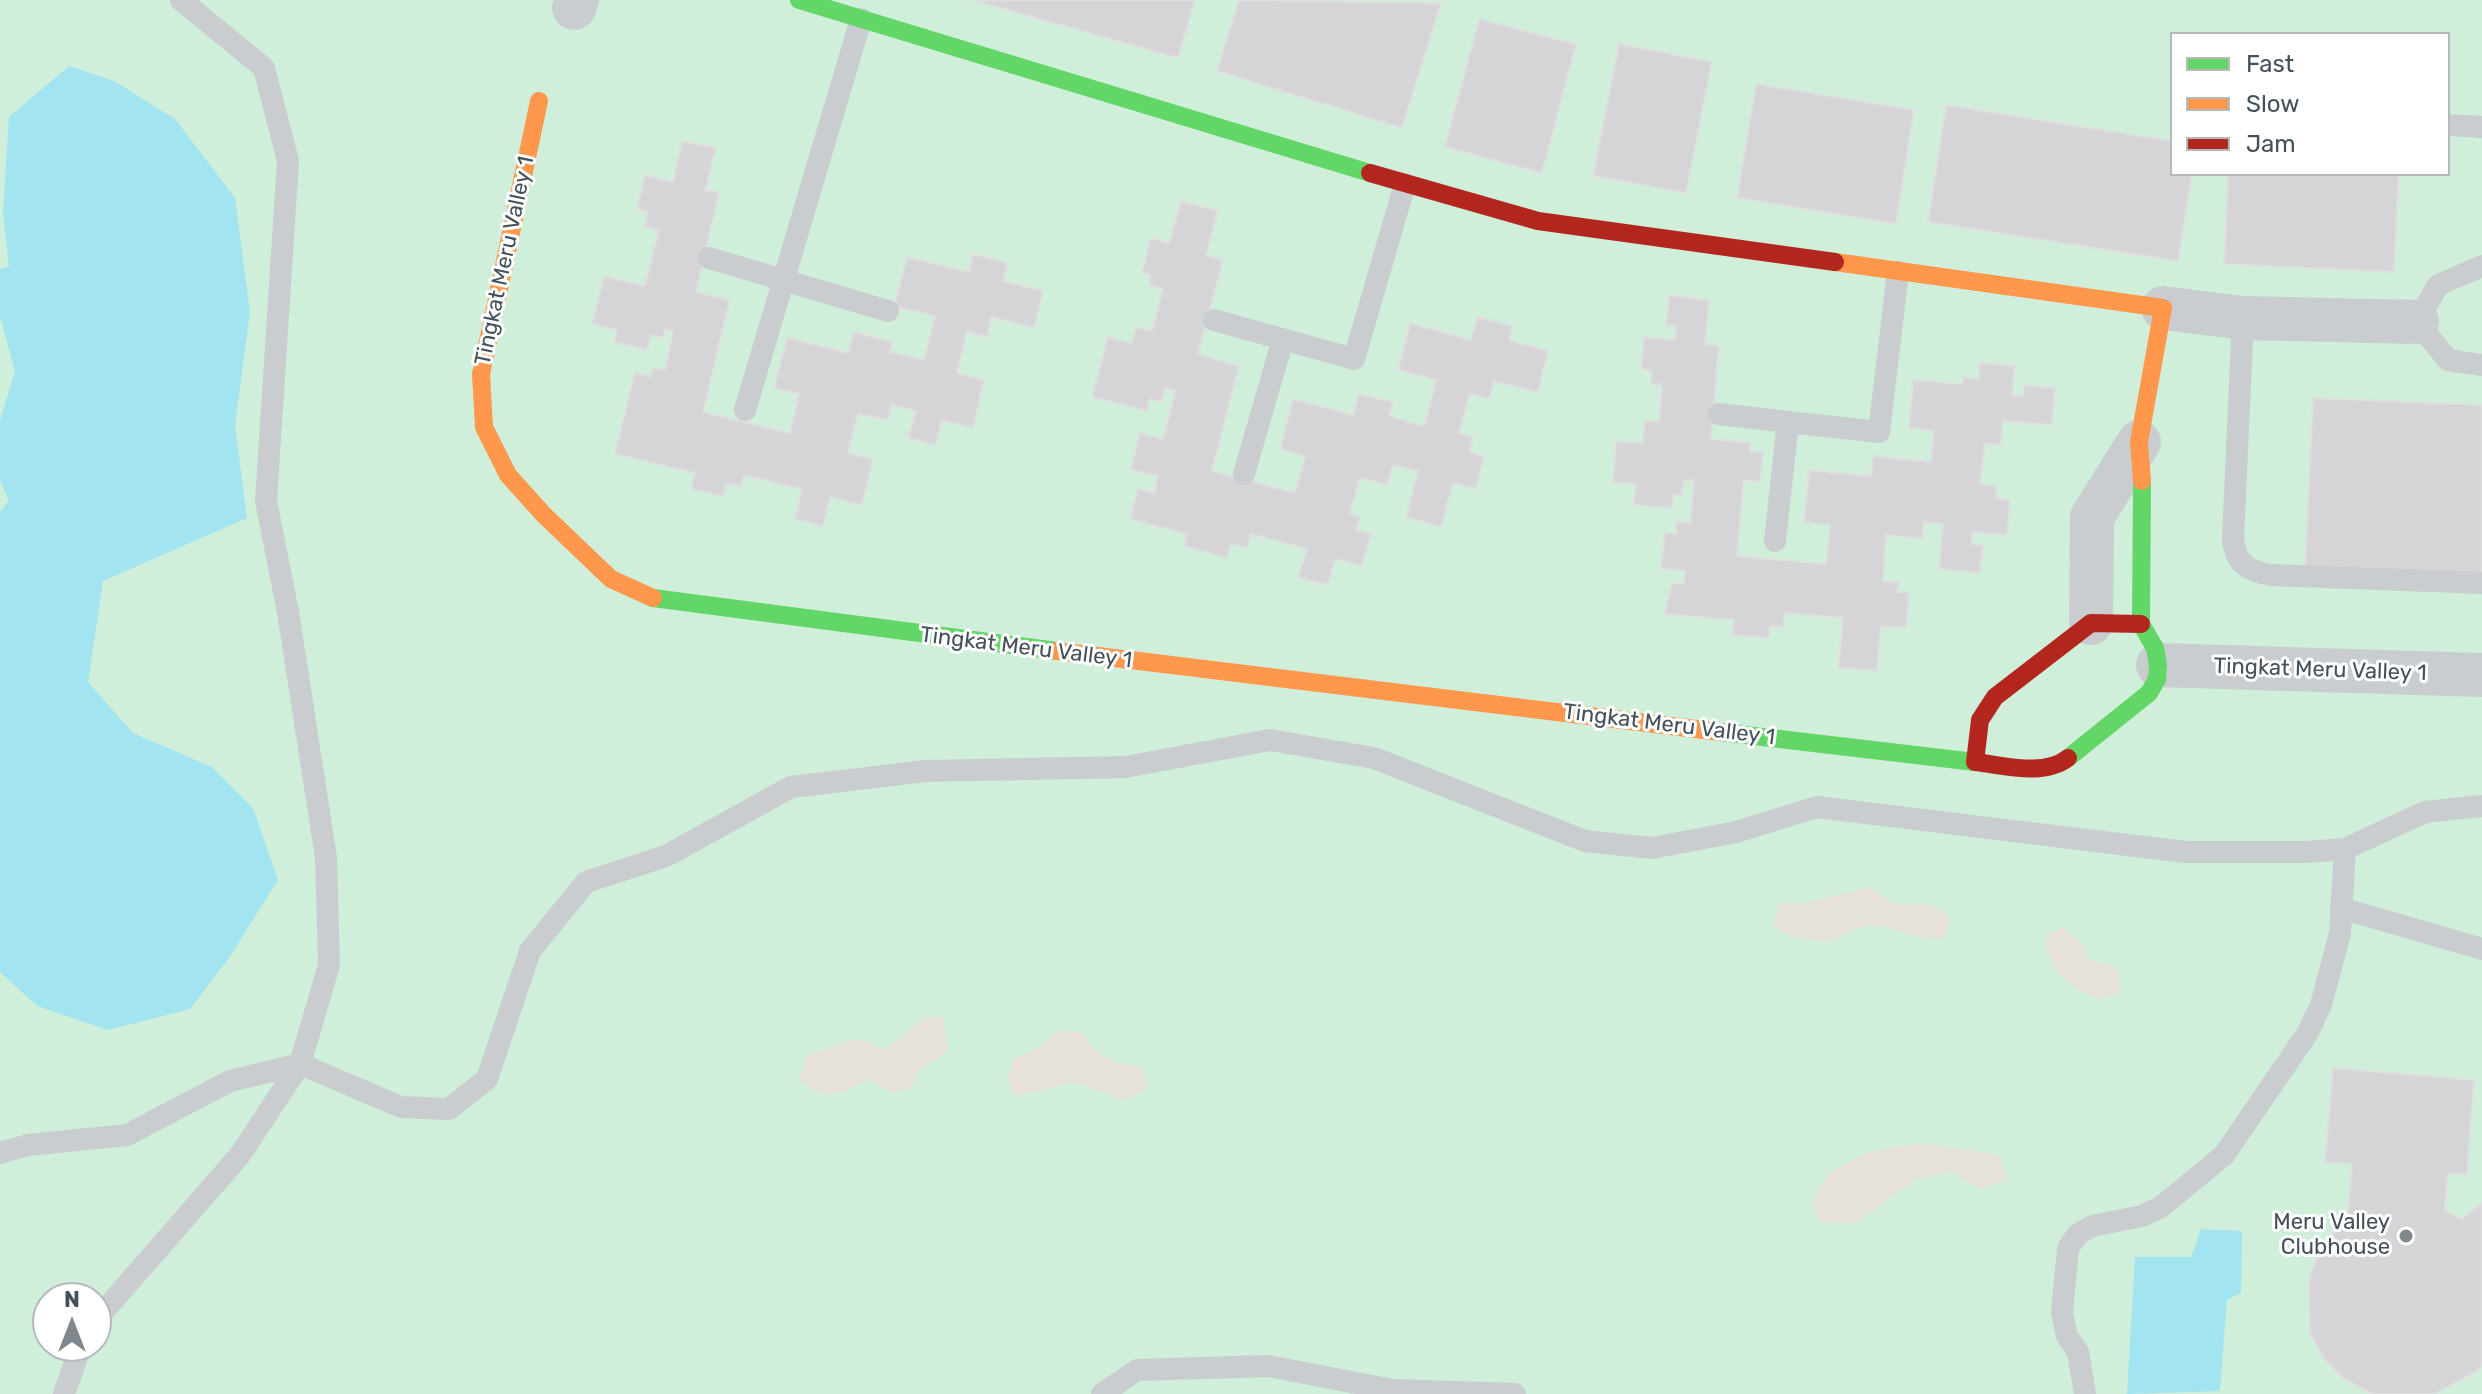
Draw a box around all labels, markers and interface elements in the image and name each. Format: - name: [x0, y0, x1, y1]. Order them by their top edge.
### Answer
- legend: [2170, 32, 2450, 176]
- text: Fast: [2246, 50, 2294, 78]
- text: Slow: [2246, 90, 2299, 118]
- text: Jam: [2246, 130, 2296, 158]
- street label: Tingkat Meru Valley 1: [470, 154, 540, 368]
- street label: Tingkat Meru Valley 1: [919, 622, 1133, 674]
- street label: Tingkat Meru Valley 1: [2213, 653, 2427, 687]
- street label: Tingkat Meru Valley 1: [1562, 699, 1776, 751]
- place label: Meru Valley Clubhouse: [2273, 1210, 2390, 1262]
- marker: Meru Valley Clubhouse: [2397, 1227, 2415, 1245]
- north arrow: [32, 1282, 112, 1362]
- text: N: [64, 1286, 80, 1313]

